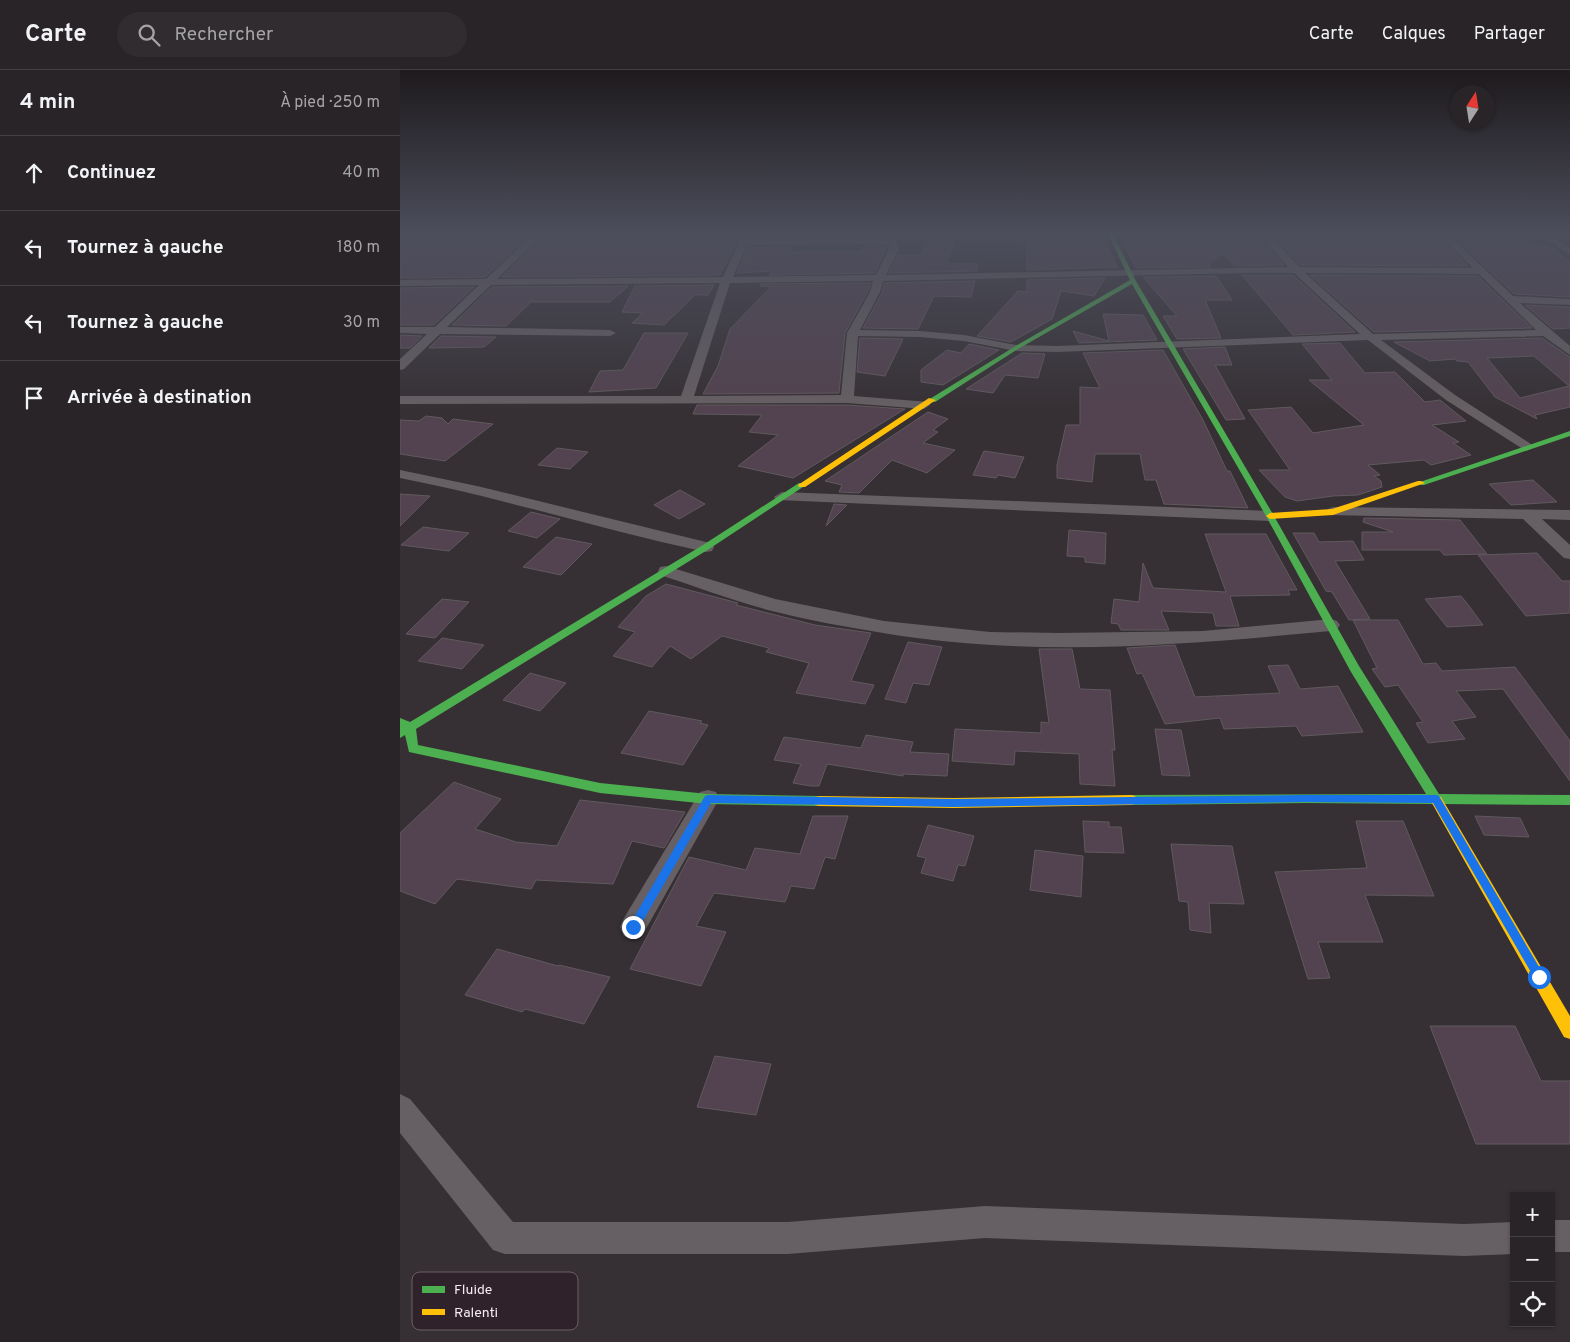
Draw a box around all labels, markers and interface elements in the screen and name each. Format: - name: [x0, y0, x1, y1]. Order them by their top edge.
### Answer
- search box: [117, 12, 467, 57]
- text: Carte: [25, 20, 87, 50]
- icon: search: [135, 21, 163, 49]
- text: Rechercher: [175, 23, 273, 47]
- text: Carte: [1309, 23, 1354, 46]
- text: Calques: [1382, 23, 1446, 46]
- text: Partager: [1474, 23, 1545, 46]
- north arrow: [1450, 85, 1495, 130]
- text: 4 min: [20, 89, 76, 116]
- text: À pied · 250 m: [280, 93, 380, 113]
- icon: ahead: [20, 159, 48, 187]
- text: Continuez: [67, 161, 156, 185]
- text: 40 m: [342, 163, 380, 183]
- icon: left: [20, 234, 48, 262]
- text: Tournez à gauche: [67, 236, 224, 260]
- text: 180 m: [337, 238, 380, 258]
- icon: left: [20, 309, 48, 337]
- text: Tournez à gauche: [67, 311, 224, 335]
- text: 30 m: [343, 313, 380, 333]
- icon: arrive: [20, 384, 48, 412]
- text: Arrivée à destination: [67, 386, 252, 410]
- route end: [622, 916, 645, 939]
- route start: [1528, 966, 1551, 989]
- map controls: [1510, 1192, 1555, 1327]
- button: +: [1510, 1192, 1555, 1237]
- button: −: [1510, 1237, 1555, 1282]
- legend: [412, 1272, 578, 1330]
- text: Fluide: [454, 1282, 492, 1299]
- button: locate: [1510, 1282, 1555, 1327]
- text: Ralenti: [454, 1305, 498, 1322]

